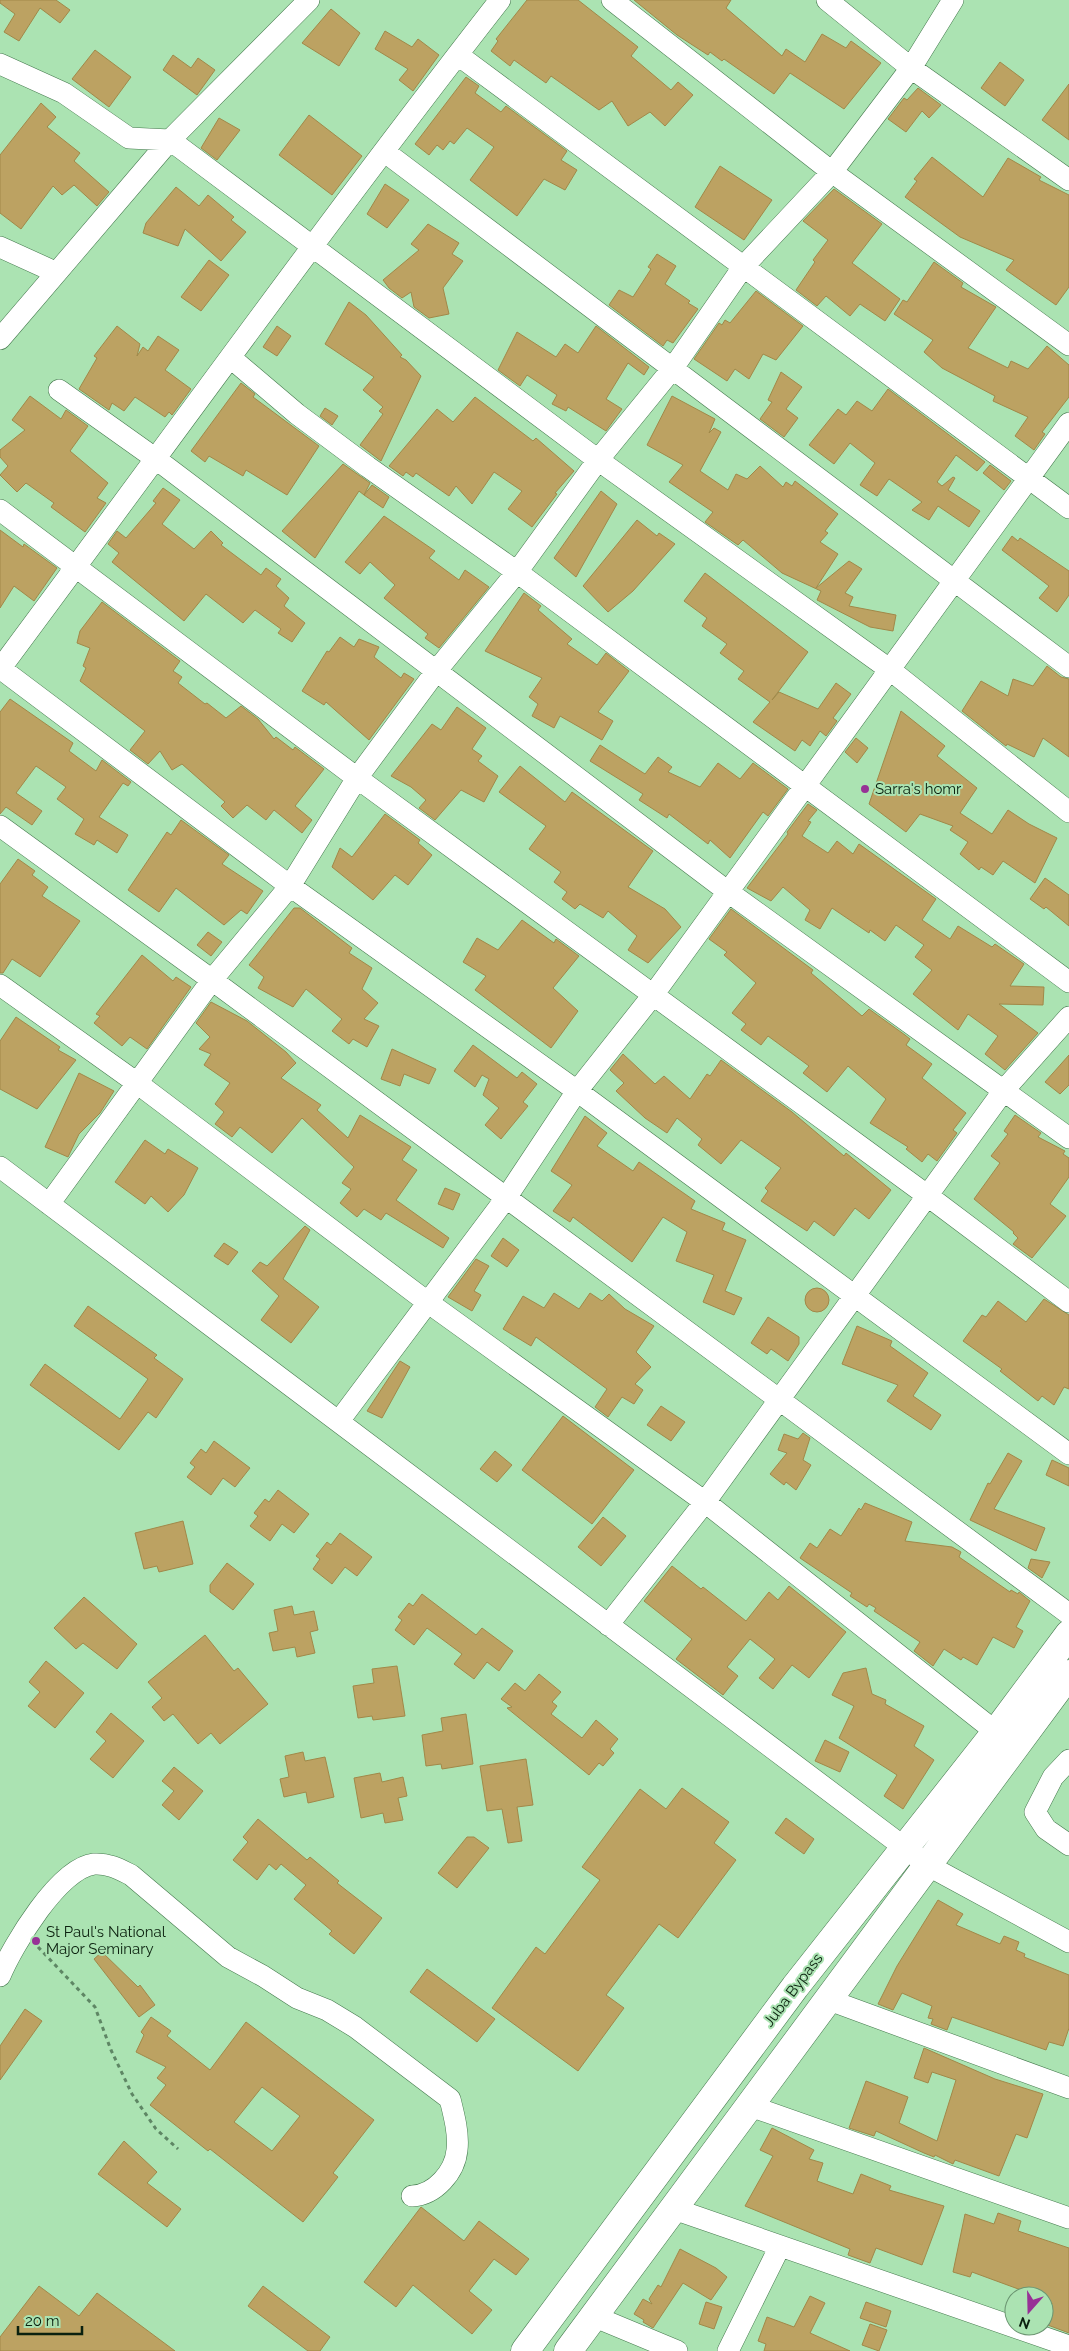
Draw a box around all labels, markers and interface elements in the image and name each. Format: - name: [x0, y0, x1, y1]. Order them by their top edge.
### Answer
- place label: Sarra's homr: [875, 780, 962, 798]
- marker: Sarra's homr: [859, 783, 871, 795]
- place label: St Paul's National Major Seminary: [46, 1923, 167, 1958]
- marker: St Paul's National Major Seminary: [30, 1935, 42, 1947]
- street label: Juba Bypass: [760, 1950, 826, 2030]
- north arrow: [1004, 2286, 1054, 2336]
- scale bar: [18, 2304, 81, 2336]
- text: 20 m: [25, 2312, 60, 2330]
- text: N: [1017, 2314, 1032, 2333]

